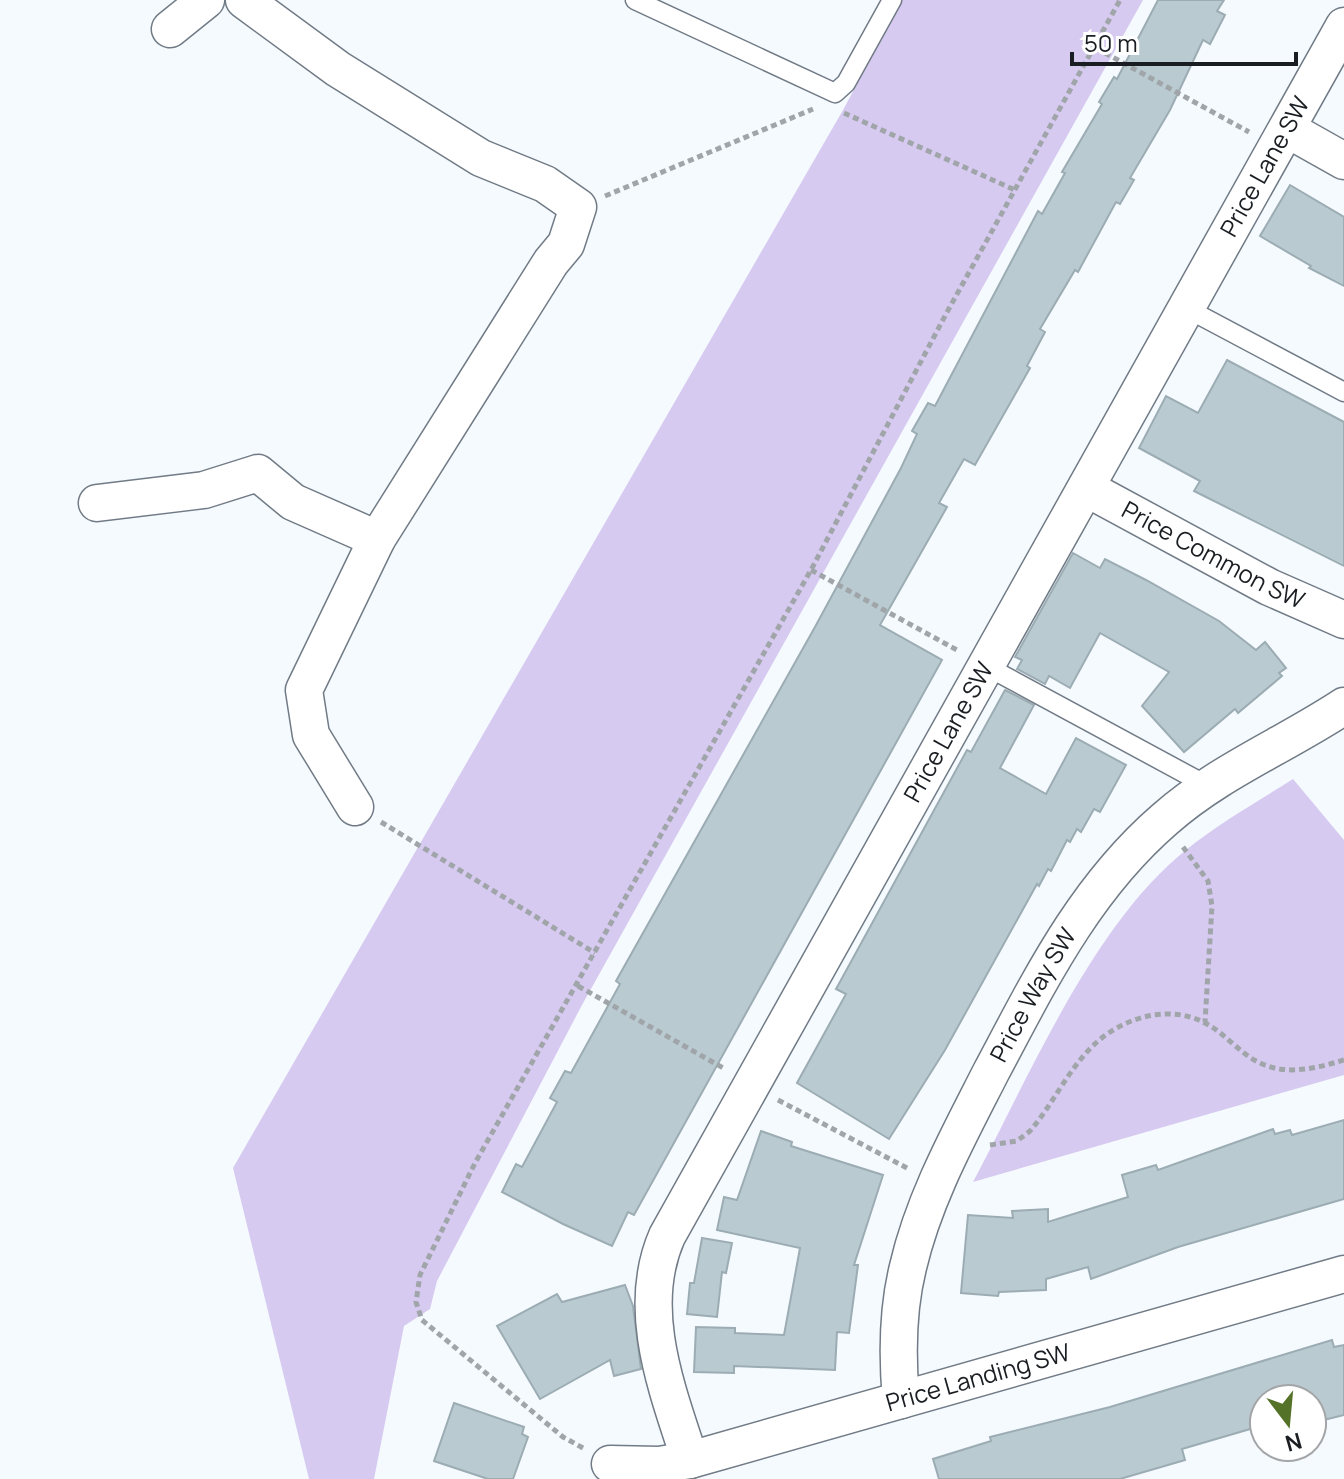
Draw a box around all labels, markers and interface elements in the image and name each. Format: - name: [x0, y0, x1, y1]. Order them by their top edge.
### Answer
- scale bar: [1072, 16, 1296, 66]
- text: 50 m: [1084, 26, 1138, 59]
- street label: Price Lane SW: [1211, 89, 1317, 242]
- street label: Price Common SW: [1116, 492, 1311, 616]
- street label: Price Lane SW: [895, 655, 1000, 808]
- street label: Price Way SW: [981, 921, 1083, 1067]
- street label: Price Landing SW: [882, 1335, 1074, 1418]
- north arrow: [1248, 1383, 1328, 1463]
- text: N: [1282, 1426, 1305, 1459]

